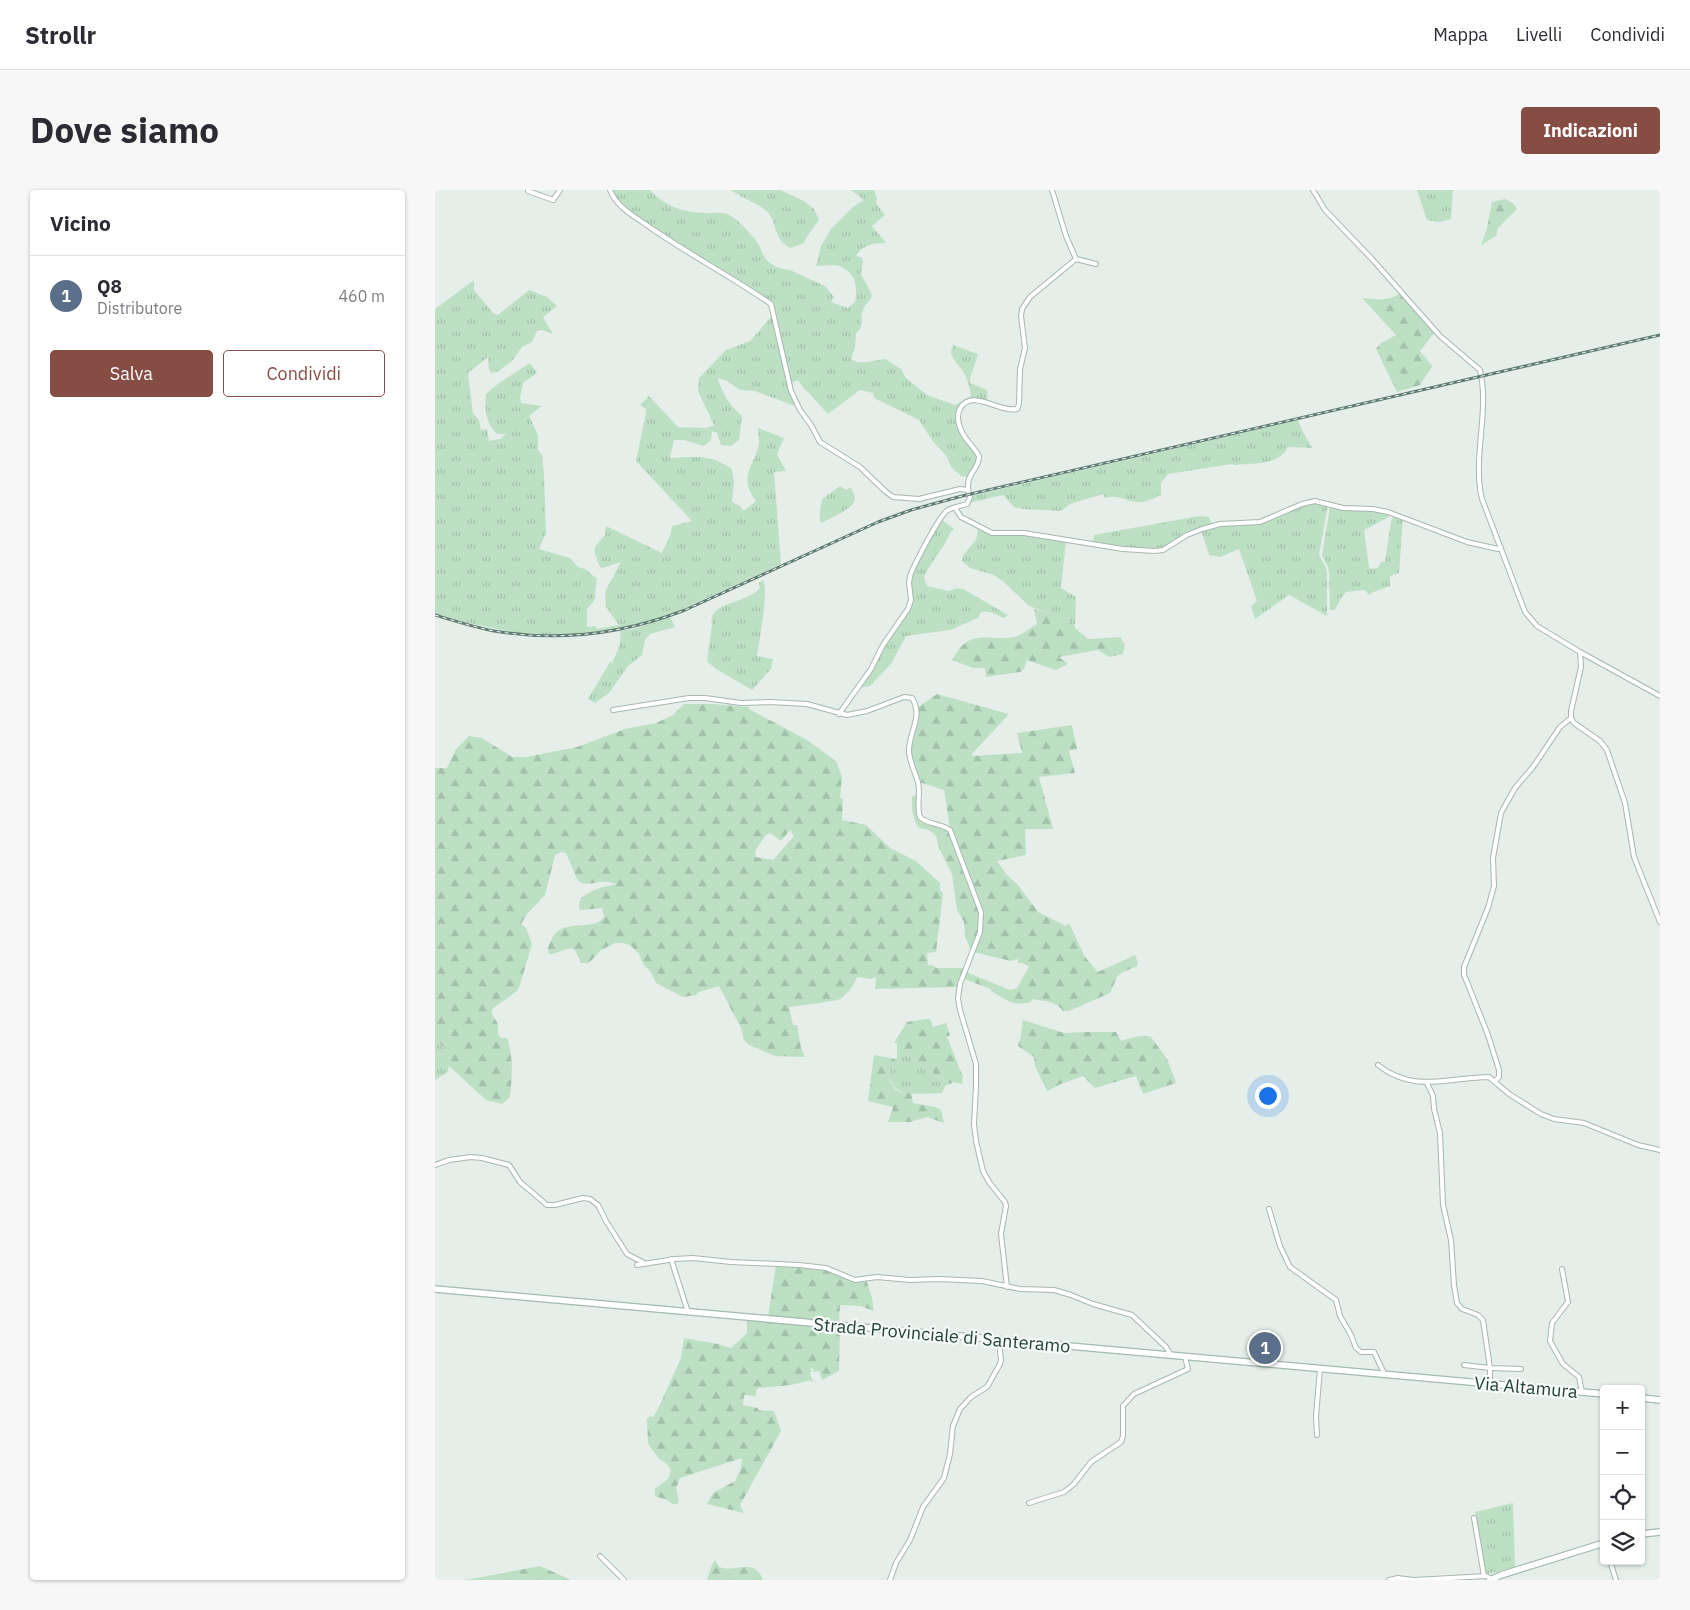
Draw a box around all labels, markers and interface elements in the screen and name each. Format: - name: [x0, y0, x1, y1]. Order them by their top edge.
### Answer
- text: Strollr: [25, 19, 96, 51]
- text: Mappa: [1433, 23, 1488, 46]
- text: Livelli: [1516, 23, 1562, 46]
- text: Condividi: [1590, 23, 1665, 46]
- text: Dove siamo: [30, 107, 219, 153]
- button: Indicazioni: [1521, 107, 1660, 154]
- text: Vicino: [50, 209, 111, 237]
- text: Q8: [97, 274, 122, 298]
- text: 1: [61, 286, 71, 306]
- text: 460 m: [338, 286, 385, 306]
- text: Distributore: [97, 298, 182, 318]
- button: Salva: [50, 350, 213, 397]
- button: Condividi: [223, 350, 385, 397]
- your location: [1255, 1083, 1281, 1109]
- street label: Strada Provinciale di Santeramo: [813, 1312, 1071, 1358]
- pin: 1: [1249, 1329, 1281, 1367]
- street label: Via Altamura: [1473, 1371, 1579, 1403]
- map controls: [1600, 1385, 1645, 1565]
- button: +: [1600, 1385, 1645, 1430]
- button: −: [1600, 1430, 1645, 1475]
- button: locate: [1600, 1475, 1645, 1520]
- button: layers: [1600, 1520, 1645, 1565]

